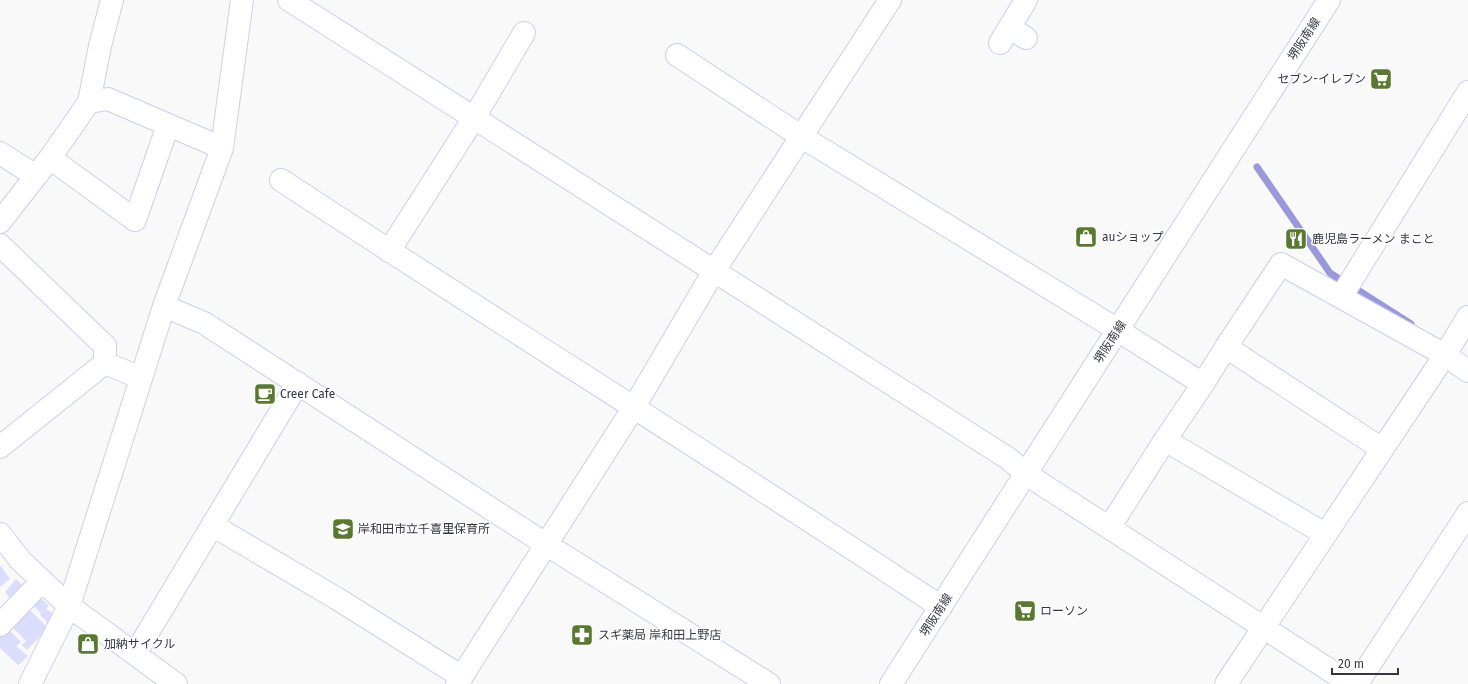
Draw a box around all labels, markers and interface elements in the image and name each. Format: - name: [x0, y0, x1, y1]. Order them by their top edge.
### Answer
- street label: 堺阪南線: [1285, 15, 1323, 63]
- supermarket icon: セブン-イレブン: [1368, 66, 1394, 92]
- place label: セブン-イレブン: [1277, 72, 1366, 86]
- shop icon: auショップ: [1073, 224, 1099, 250]
- restaurant icon: 鹿児島ラーメン まこと: [1283, 226, 1309, 252]
- place label: auショップ: [1102, 230, 1164, 244]
- place label: 鹿児島ラーメン まこと: [1312, 232, 1435, 246]
- street label: 堺阪南線: [1091, 318, 1129, 366]
- cafe icon: Creer Cafe: [252, 381, 278, 407]
- place label: Creer Cafe: [280, 387, 335, 401]
- school or university icon: 岸和田市立千喜里保育所: [330, 516, 356, 542]
- place label: 岸和田市立千喜里保育所: [358, 522, 490, 536]
- street label: 堺阪南線: [917, 591, 955, 639]
- supermarket icon: ローソン: [1012, 598, 1038, 624]
- place label: ローソン: [1040, 604, 1088, 618]
- pharmacy icon: スギ薬局 岸和田上野店: [569, 622, 595, 648]
- place label: スギ薬局 岸和田上野店: [598, 628, 721, 642]
- shop icon: 加納サイクル: [75, 631, 101, 657]
- place label: 加納サイクル: [104, 637, 175, 651]
- scale bar: [1332, 650, 1398, 676]
- text: 20 m: [1338, 657, 1364, 671]

